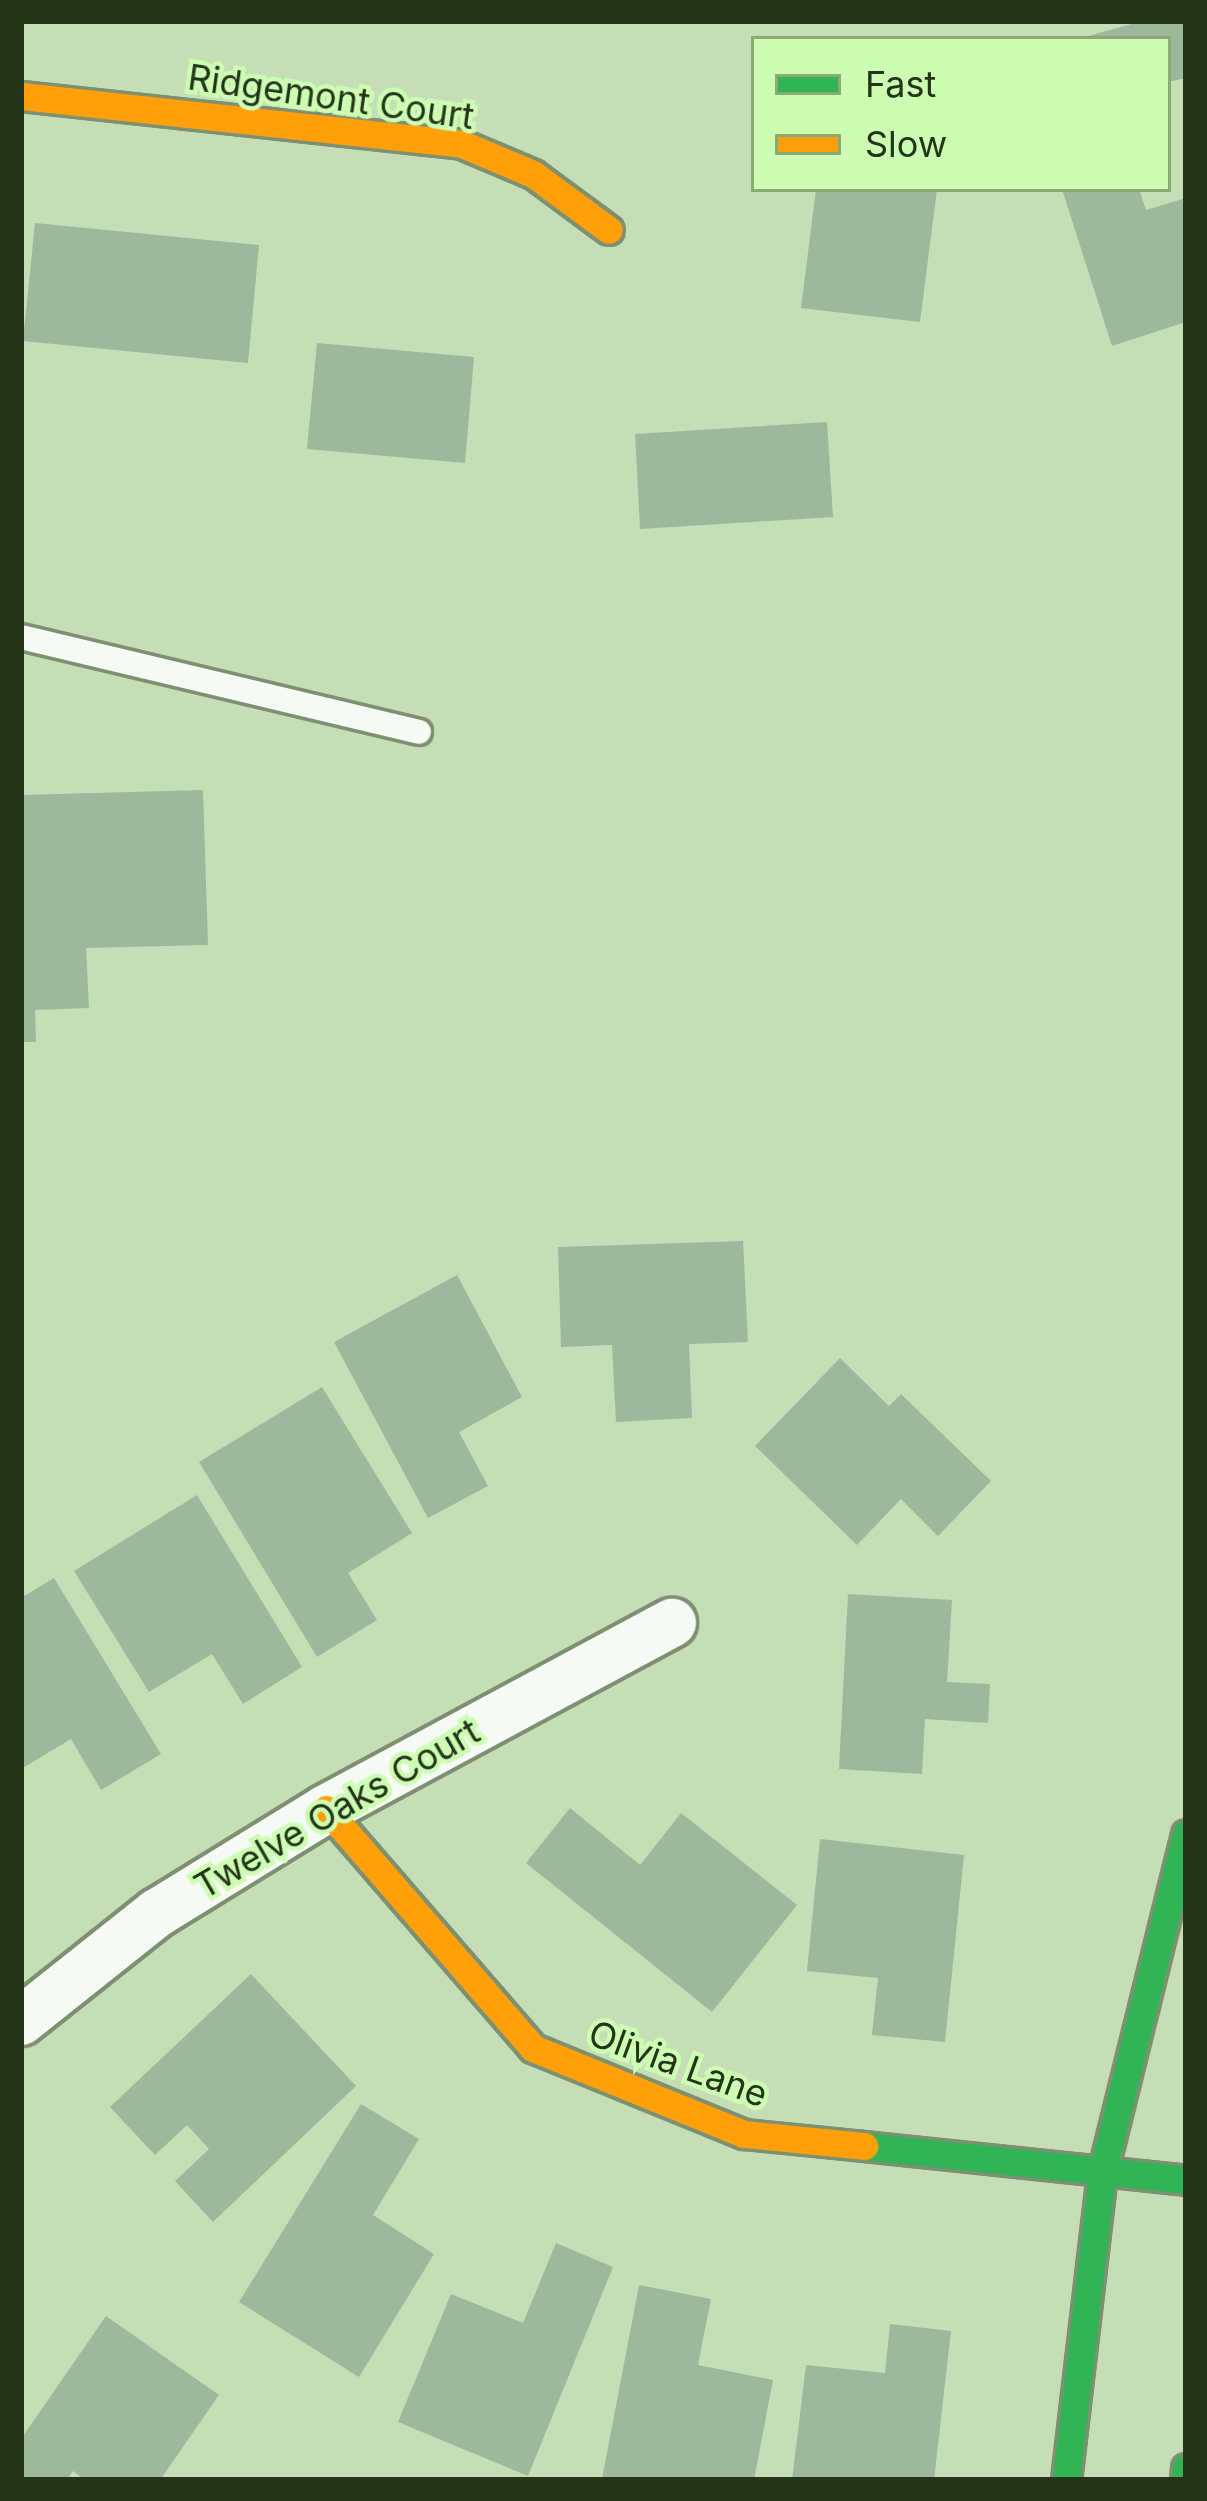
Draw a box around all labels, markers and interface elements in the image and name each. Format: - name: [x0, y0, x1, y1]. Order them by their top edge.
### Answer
- legend: [751, 36, 1171, 192]
- street label: Ridgemont Court: [185, 56, 477, 138]
- text: Fast: [865, 62, 936, 106]
- text: Slow: [865, 122, 947, 166]
- street label: Twelve Oaks Court: [187, 1710, 487, 1908]
- street label: Olivia Lane: [583, 2012, 773, 2116]

